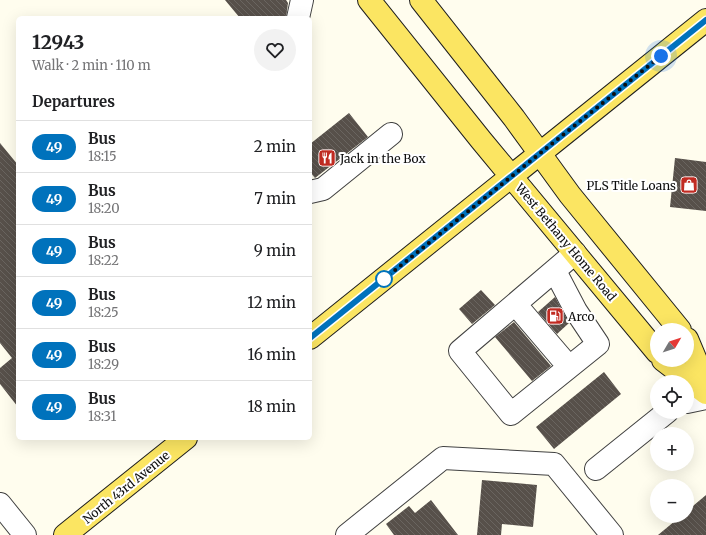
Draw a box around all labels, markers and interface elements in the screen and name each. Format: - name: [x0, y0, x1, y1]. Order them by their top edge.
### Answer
- button: heart: [254, 29, 296, 71]
- text: 12943: [32, 30, 84, 54]
- your location: [651, 46, 671, 66]
- text: Walk · 2 min · 110 m: [32, 57, 151, 74]
- text: Departures: [32, 92, 115, 111]
- text: Bus: [88, 129, 116, 148]
- text: 2 min: [254, 137, 296, 156]
- text: 49: [46, 138, 62, 156]
- text: 18:15: [88, 148, 117, 165]
- restaurant icon: Jack in the Box: [317, 148, 337, 168]
- place label: Jack in the Box: [339, 151, 426, 166]
- shop icon: PLS Title Loans: [679, 175, 699, 195]
- place label: PLS Title Loans: [586, 178, 676, 193]
- street label: West Bethany Home Road: [512, 179, 620, 304]
- text: Bus: [88, 181, 116, 200]
- text: 7 min: [254, 189, 296, 208]
- text: 49: [46, 190, 62, 208]
- text: 18:20: [88, 200, 120, 217]
- text: Bus: [88, 233, 116, 252]
- text: 9 min: [254, 241, 296, 260]
- text: 49: [46, 242, 62, 260]
- text: 18:22: [88, 252, 119, 269]
- unlabelled marker: [375, 270, 393, 288]
- text: Bus: [88, 285, 116, 304]
- text: 12 min: [247, 293, 296, 312]
- text: 49: [46, 294, 62, 312]
- text: 18:25: [88, 304, 119, 321]
- fuel station icon: Arco: [545, 306, 565, 326]
- place label: Arco: [567, 309, 595, 324]
- north arrow: [650, 323, 694, 367]
- map controls: [650, 323, 694, 523]
- text: Bus: [88, 337, 116, 356]
- text: 16 min: [248, 345, 296, 364]
- text: 49: [46, 346, 62, 364]
- text: 18:29: [88, 356, 119, 373]
- button: locate: [650, 375, 694, 419]
- text: Bus: [88, 389, 116, 408]
- text: 18 min: [248, 397, 296, 416]
- text: 49: [46, 398, 62, 416]
- text: 18:31: [88, 408, 116, 425]
- button: +: [650, 427, 694, 471]
- street label: North 43rd Avenue: [80, 447, 172, 527]
- button: −: [650, 479, 694, 523]

